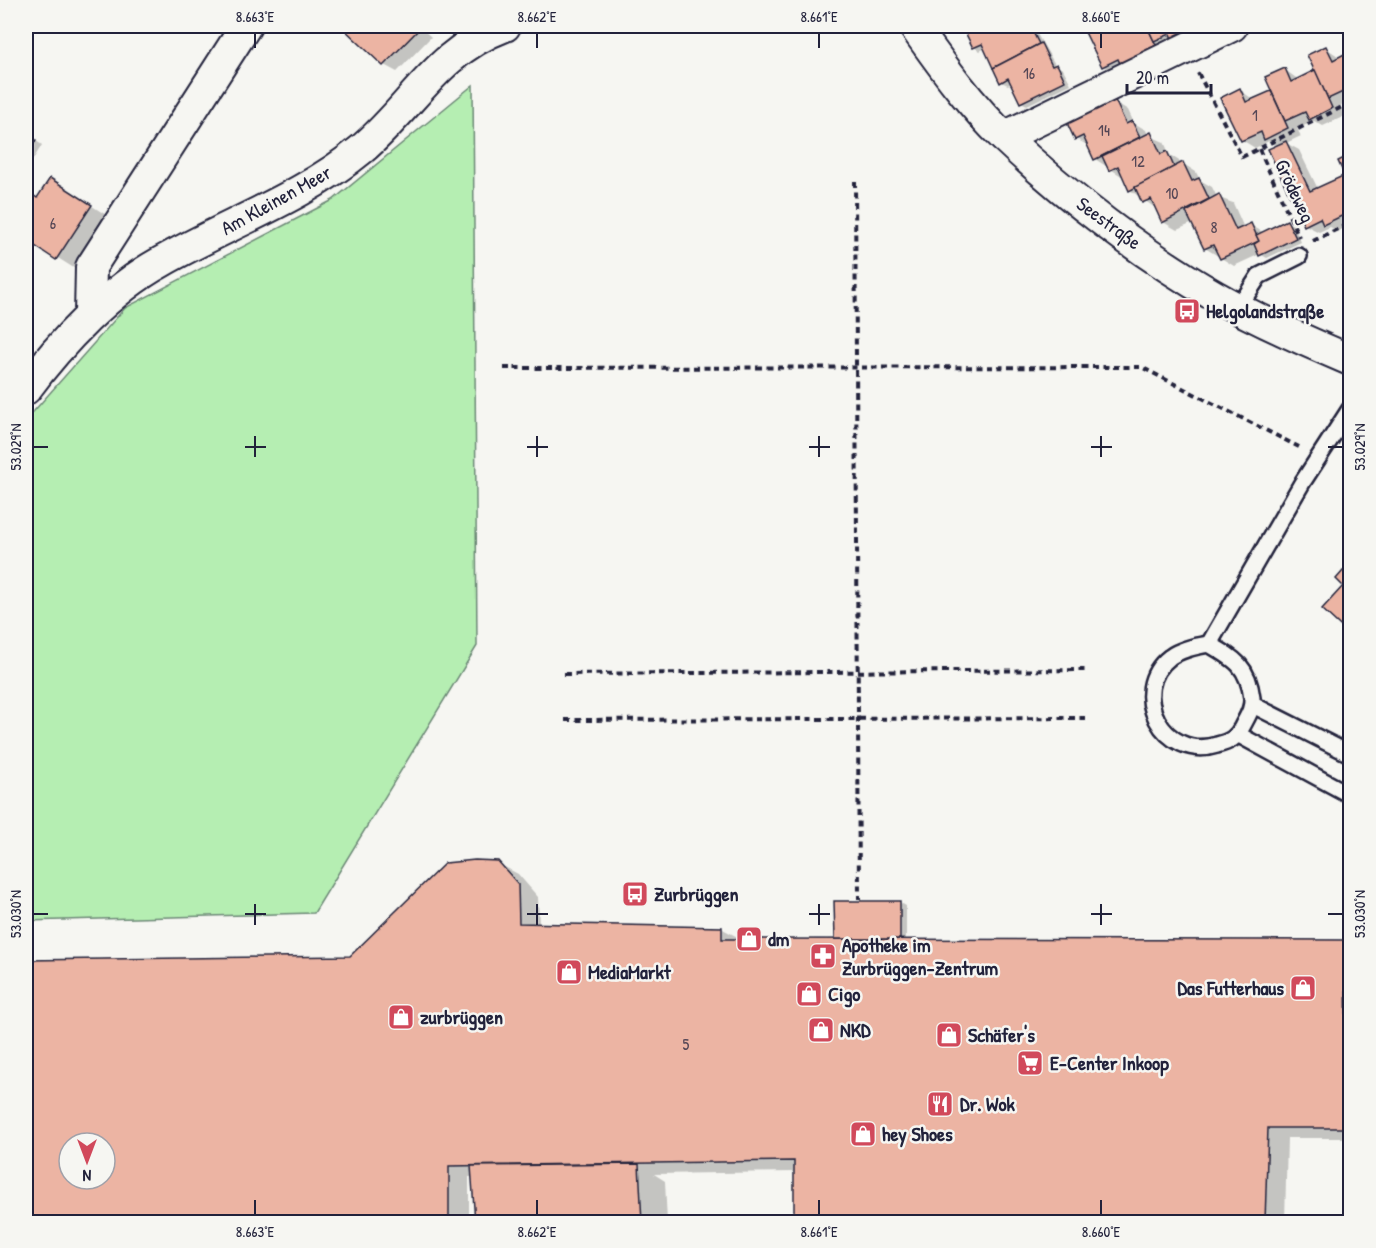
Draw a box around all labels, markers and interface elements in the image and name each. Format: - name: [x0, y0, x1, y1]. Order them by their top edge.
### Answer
- text: 8.663°E: [236, 6, 275, 27]
- text: 8.662°E: [518, 6, 557, 27]
- text: 8.661°E: [800, 6, 838, 27]
- text: 8.660°E: [1082, 6, 1121, 27]
- scale bar: [1127, 57, 1211, 95]
- house number: 16: [1023, 62, 1035, 84]
- text: 20 m: [1136, 65, 1169, 90]
- house number: 1: [1252, 104, 1258, 126]
- house number: 14: [1098, 119, 1110, 141]
- house number: 12: [1131, 150, 1145, 172]
- street label: Grödeweg: [1269, 155, 1322, 227]
- street label: Am Kleinen Meer: [216, 158, 336, 241]
- house number: 10: [1166, 182, 1178, 204]
- street label: Seestraße: [1072, 190, 1147, 255]
- house number: 6: [50, 212, 56, 234]
- house number: 8: [1211, 216, 1218, 238]
- bus stop icon: Helgolandstraße: [1172, 296, 1202, 326]
- place label: Helgolandstraße: [1206, 297, 1324, 325]
- text: 53.029°N: [5, 423, 26, 470]
- text: 53.029°N: [1349, 423, 1370, 470]
- bus stop icon: Zurbrüggen: [620, 879, 650, 909]
- place label: Zurbrüggen: [654, 880, 739, 908]
- text: 53.030°N: [5, 890, 26, 938]
- text: 53.030°N: [1349, 890, 1370, 938]
- shop icon: dm: [734, 924, 764, 954]
- place label: dm: [768, 925, 790, 952]
- place label: Apotheke im Zurbrüggen-Zentrum: [842, 931, 998, 982]
- pharmacy icon: Apotheke im Zurbrüggen-Zentrum: [808, 941, 838, 971]
- shop icon: MediaMarkt: [554, 957, 584, 987]
- place label: MediaMarkt: [588, 958, 672, 985]
- shop icon: Das Futterhaus: [1288, 973, 1318, 1003]
- place label: Das Futterhaus: [1178, 974, 1284, 1001]
- shop icon: Cigo: [794, 979, 824, 1009]
- place label: Cigo: [828, 980, 860, 1008]
- shop icon: zurbrüggen: [386, 1002, 416, 1032]
- place label: zurbrüggen: [420, 1003, 503, 1031]
- shop icon: NKD: [806, 1015, 836, 1045]
- place label: NKD: [840, 1016, 871, 1043]
- shop icon: Schäfer's: [934, 1020, 964, 1050]
- place label: Schäfer's: [968, 1021, 1035, 1048]
- house number: 5: [683, 1033, 690, 1055]
- supermarket icon: E-Center Inkoop: [1015, 1048, 1045, 1078]
- place label: E-Center Inkoop: [1050, 1049, 1169, 1077]
- restaurant icon: Dr. Wok: [925, 1089, 955, 1119]
- place label: Dr. Wok: [960, 1090, 1015, 1117]
- shop icon: hey Shoes: [848, 1119, 878, 1149]
- place label: hey Shoes: [882, 1120, 953, 1148]
- north arrow: [57, 1131, 117, 1191]
- text: N: [82, 1165, 91, 1187]
- text: 8.663°E: [236, 1221, 275, 1242]
- text: 8.662°E: [518, 1221, 557, 1242]
- text: 8.661°E: [800, 1221, 838, 1242]
- text: 8.660°E: [1082, 1221, 1121, 1242]

